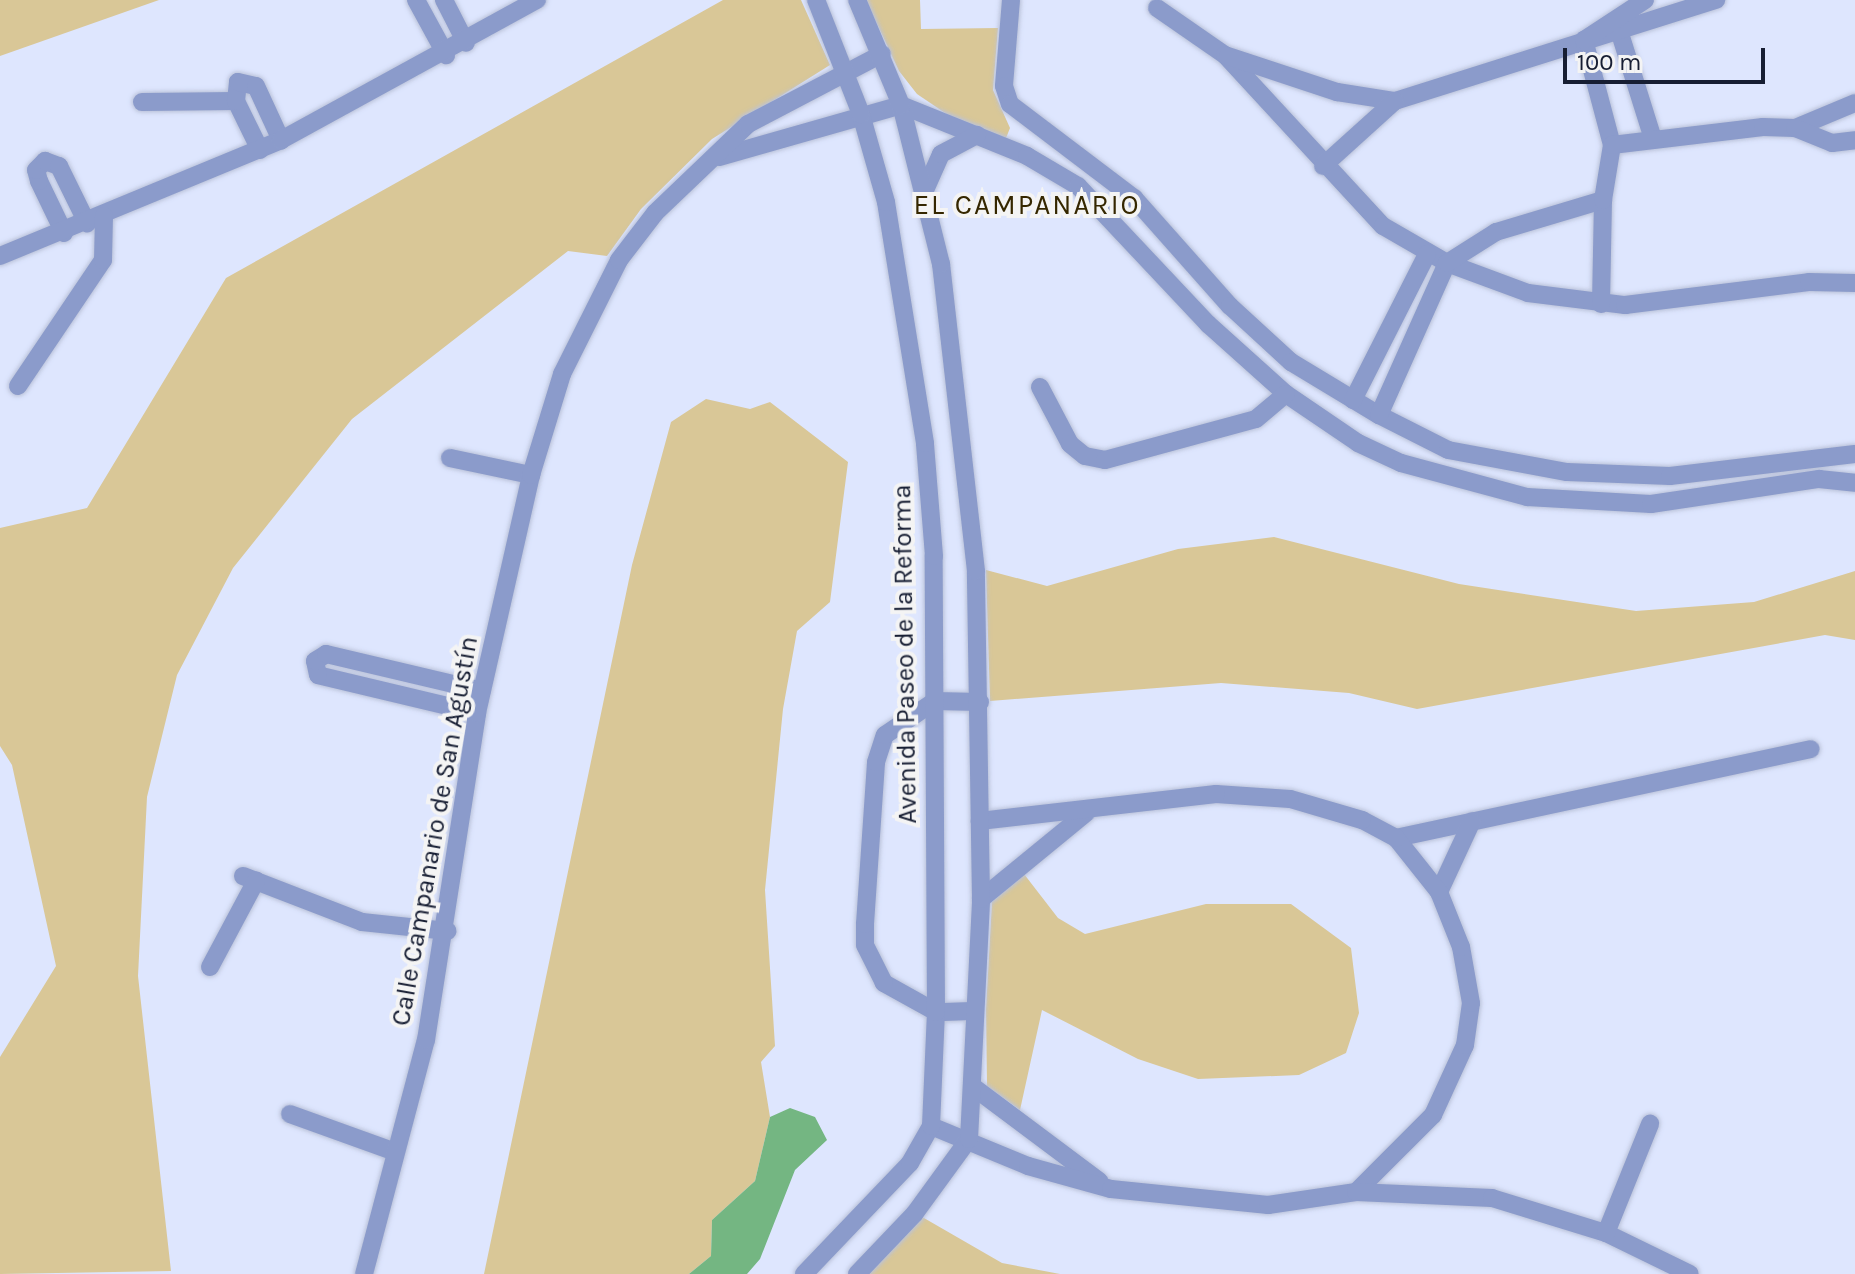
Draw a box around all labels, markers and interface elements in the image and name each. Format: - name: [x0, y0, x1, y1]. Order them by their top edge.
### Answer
- scale bar: [1567, 32, 1769, 82]
- text: 100 m: [1577, 48, 1642, 76]
- district label: EL CAMPANARIO: [913, 188, 1141, 222]
- street label: Avenida Paseo de la Reforma: [886, 484, 924, 824]
- street label: Calle Campanario de San Agustín: [385, 634, 485, 1028]

